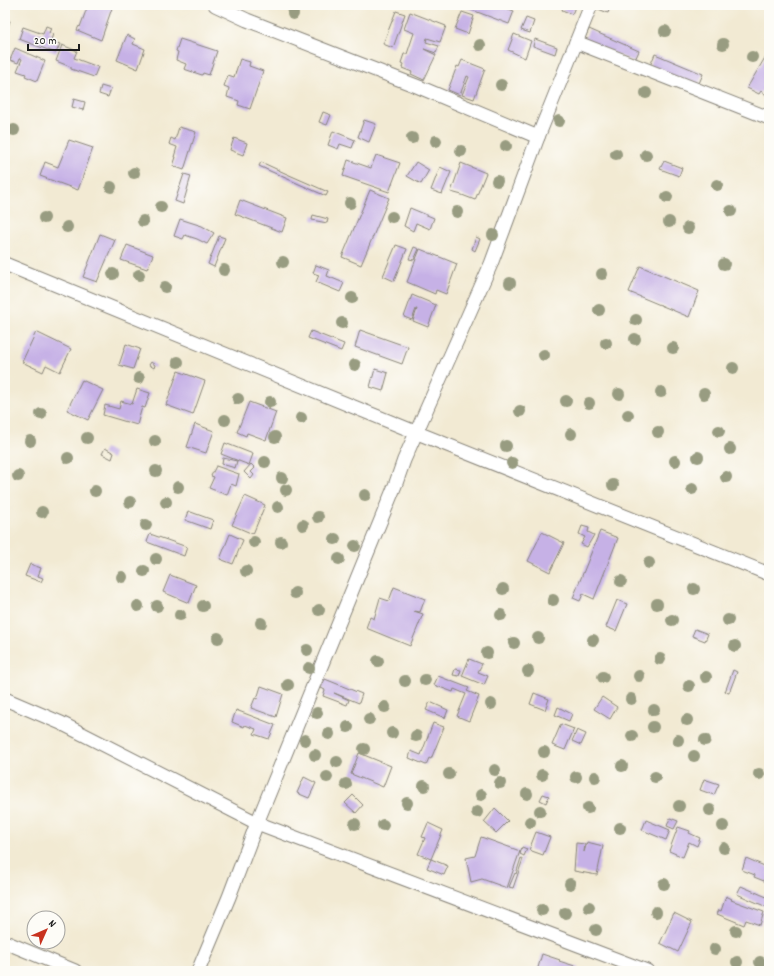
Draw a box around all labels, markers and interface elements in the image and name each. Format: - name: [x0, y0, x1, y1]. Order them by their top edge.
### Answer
- scale bar: [28, 26, 79, 52]
- text: 20 m: [34, 33, 57, 50]
- north arrow: [26, 910, 66, 950]
- text: N: [44, 917, 60, 932]

